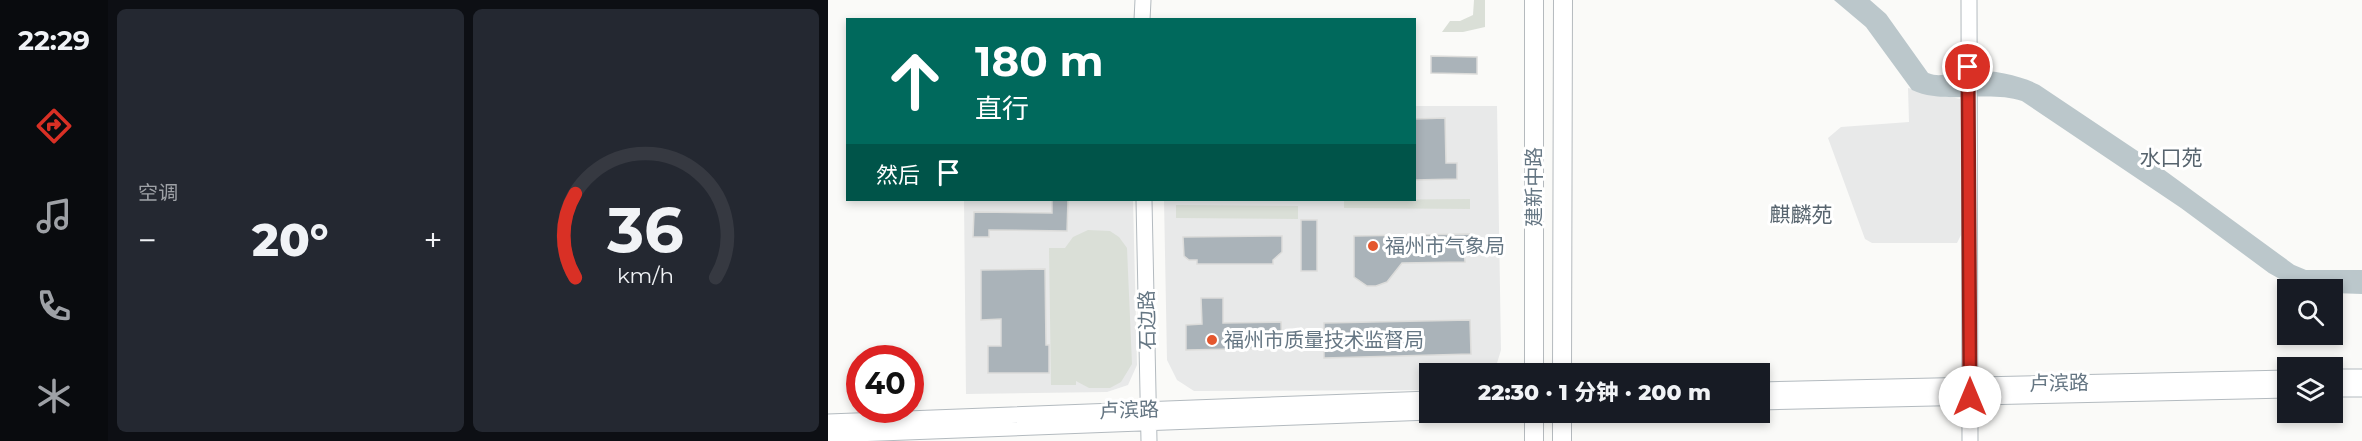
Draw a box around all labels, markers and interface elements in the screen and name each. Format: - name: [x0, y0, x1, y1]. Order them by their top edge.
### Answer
- text: 22:29: [18, 24, 90, 57]
- text: 180 m: [975, 35, 1104, 87]
- pin: [1942, 41, 1993, 92]
- icon: ahead: [876, 42, 954, 120]
- icon: arrive: [1951, 50, 1984, 83]
- text: 直行: [975, 92, 1029, 125]
- icon: directions: [33, 105, 75, 147]
- district label: 水口苑: [2140, 145, 2203, 170]
- street label: 建新中路: [1522, 147, 1546, 227]
- icon: arrive: [932, 156, 965, 189]
- text: 然后: [876, 162, 920, 189]
- text: 空调: [138, 181, 178, 205]
- text: 36: [606, 192, 684, 268]
- icon: music: [33, 195, 75, 237]
- district label: 麒麟苑: [1770, 202, 1833, 227]
- text: 20°: [252, 212, 329, 267]
- text: −: [138, 220, 157, 260]
- text: +: [424, 220, 442, 260]
- place label: 福州市气象局: [1385, 234, 1505, 258]
- marker: 福州市气象局: [1366, 239, 1380, 253]
- text: km/h: [617, 262, 674, 288]
- map controls: [2277, 279, 2343, 423]
- button: search: [2277, 279, 2343, 345]
- icon: phone: [33, 285, 75, 327]
- street label: 石边路: [1134, 290, 1160, 350]
- place label: 福州市质量技术监督局: [1224, 328, 1424, 352]
- marker: 福州市质量技术监督局: [1205, 333, 1219, 347]
- speed limit sign: 40: [846, 345, 924, 423]
- button: layers: [2277, 357, 2343, 423]
- position arrow: [1938, 365, 2002, 429]
- street label: 卢滨路: [2029, 370, 2089, 396]
- icon: climate: [33, 375, 75, 417]
- text: 22:30 · 1 分钟 · 200 m: [1478, 379, 1711, 406]
- street label: 卢滨路: [1099, 397, 1159, 423]

